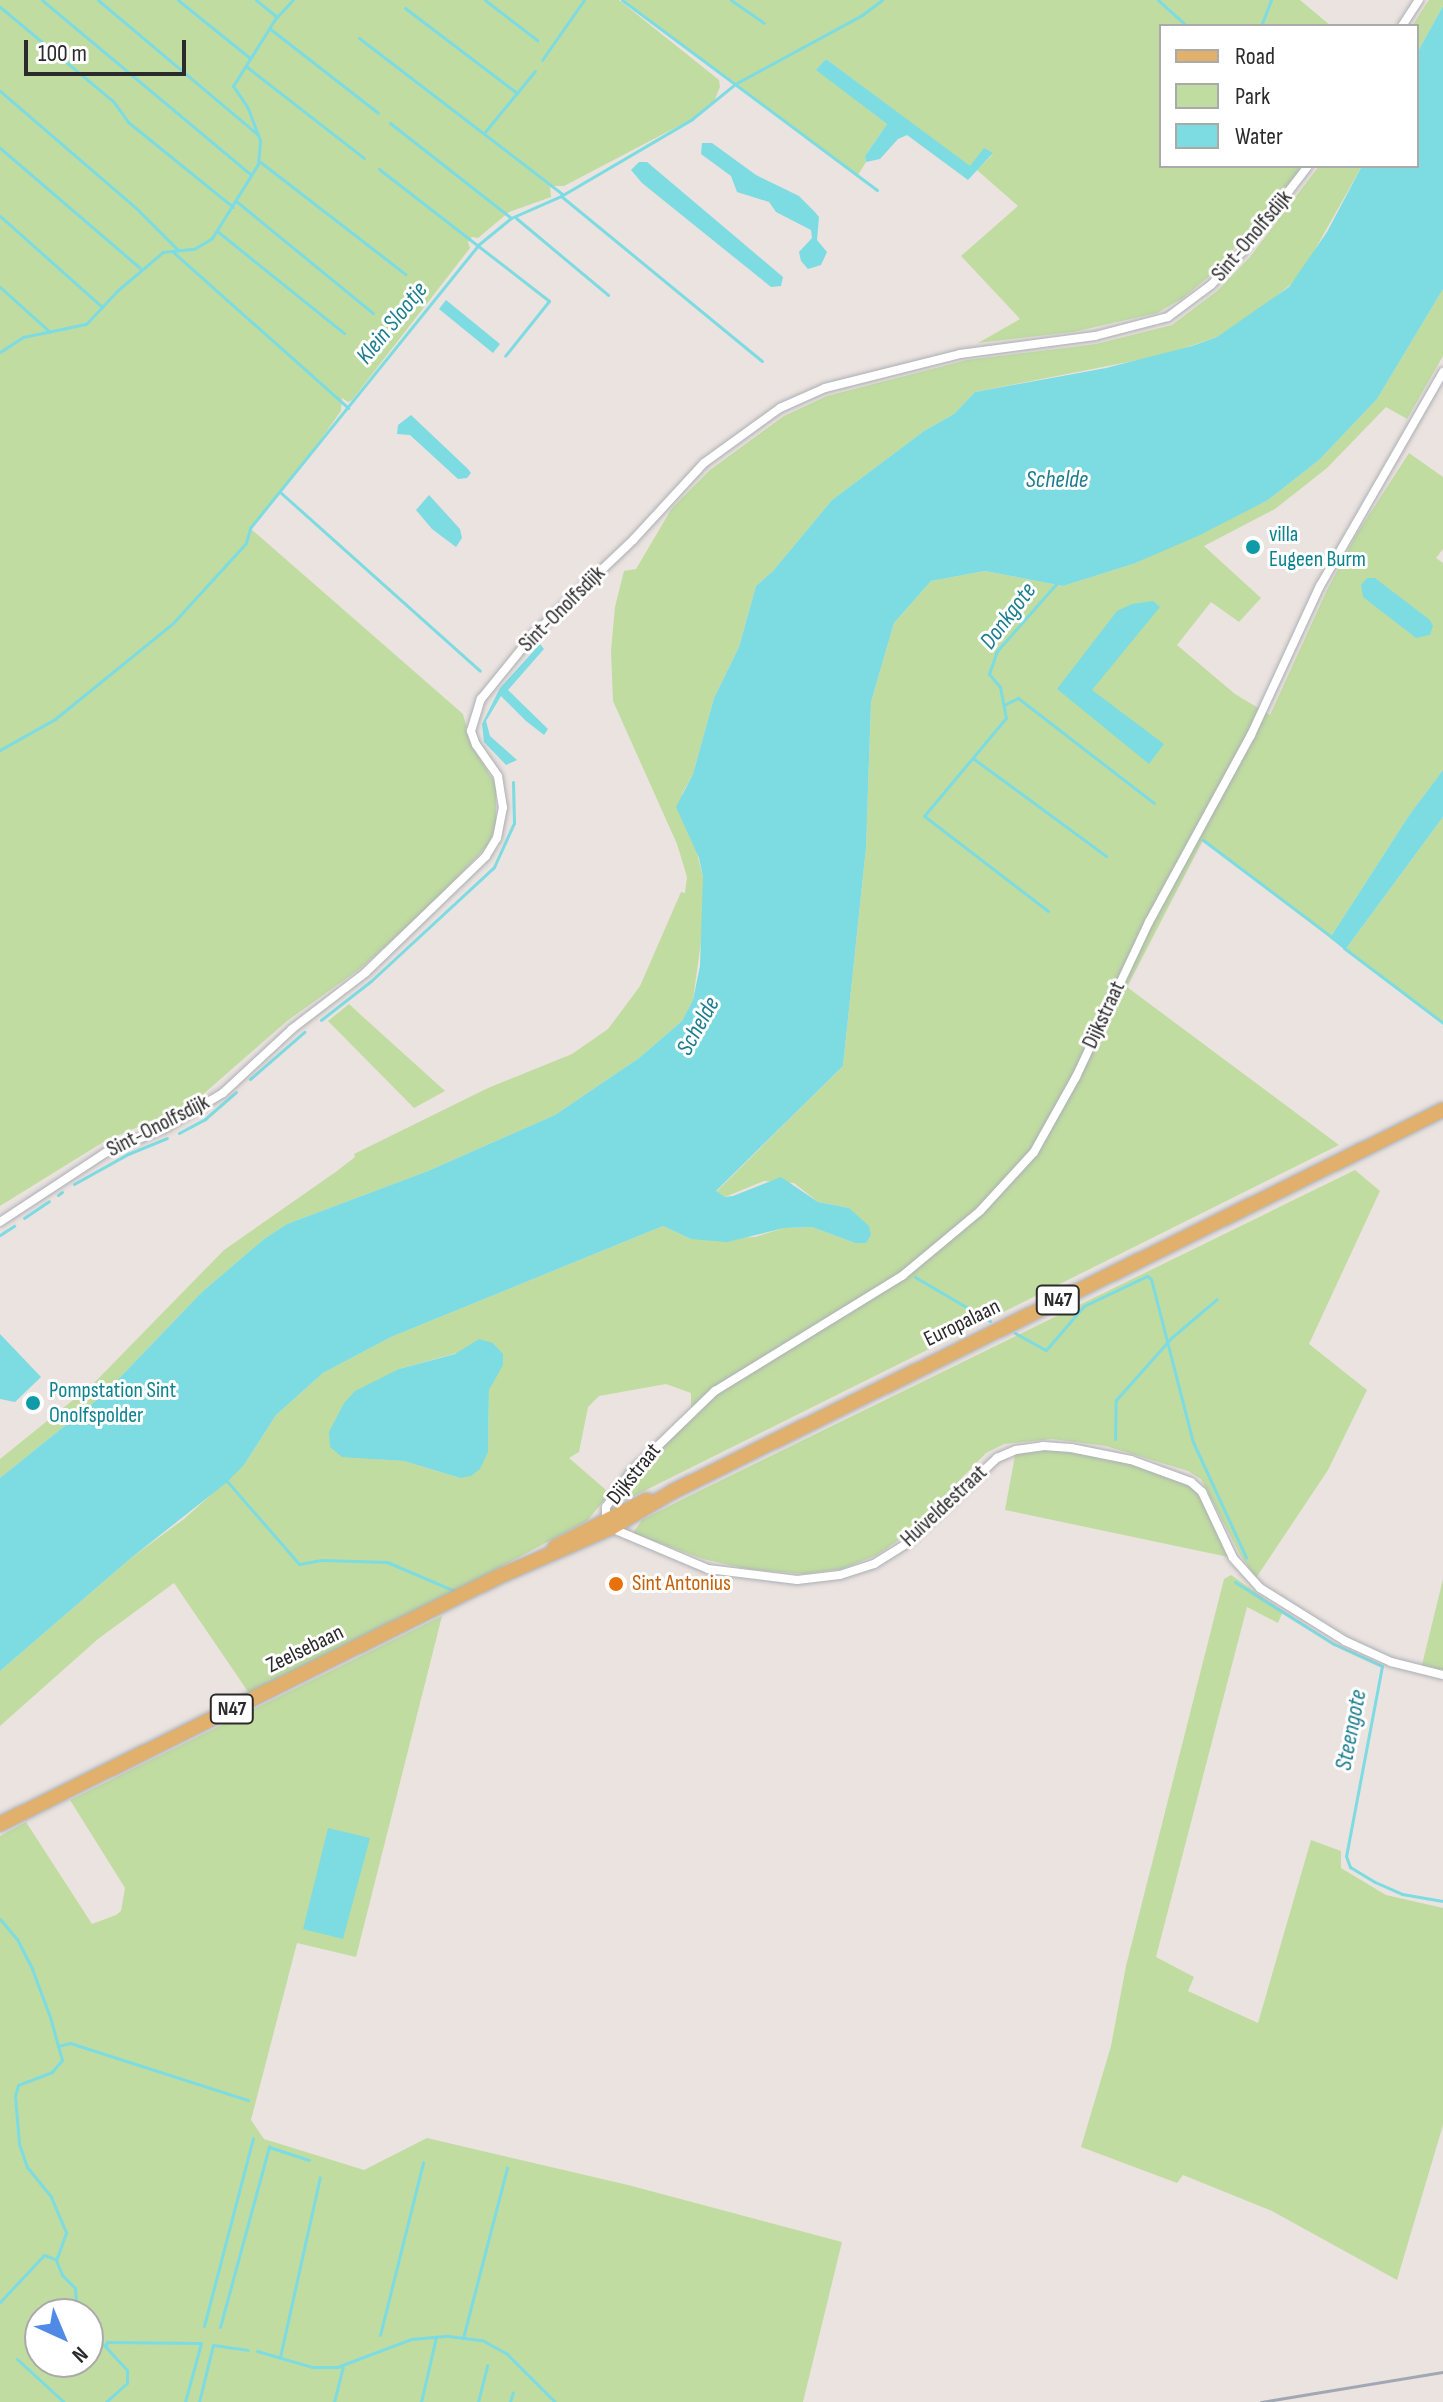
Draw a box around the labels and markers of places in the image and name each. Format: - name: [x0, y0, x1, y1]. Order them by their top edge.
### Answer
- place label: villa Eugeen Burm: [1269, 521, 1366, 572]
- marker: villa Eugeen Burm: [1244, 538, 1262, 556]
- place label: Pompstation Sint Onolfspolder: [49, 1377, 176, 1428]
- marker: Pompstation Sint Onolfspolder: [24, 1394, 42, 1412]
- place label: Sint Antonius: [632, 1571, 731, 1597]
- marker: Sint Antonius: [607, 1575, 625, 1593]

